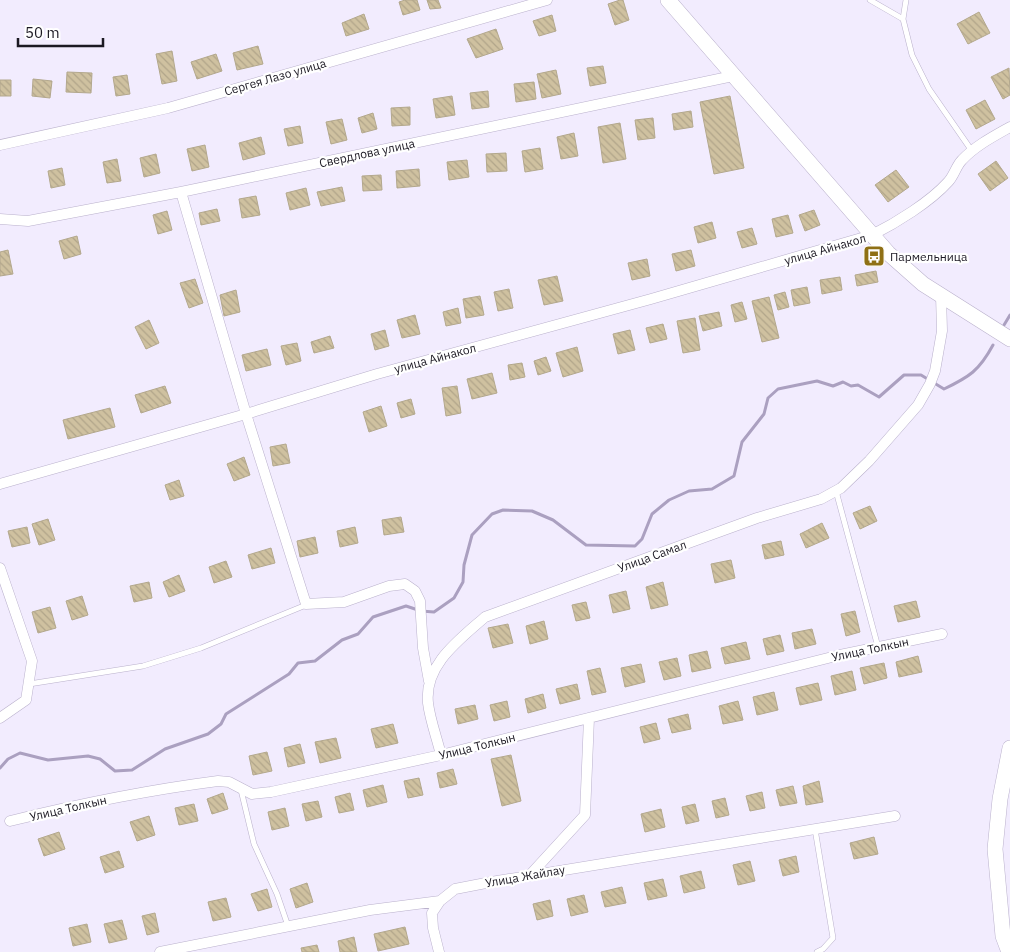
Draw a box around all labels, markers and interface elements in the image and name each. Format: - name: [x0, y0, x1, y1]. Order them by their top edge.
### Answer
- scale bar: [18, 15, 102, 47]
- text: 50 m: [25, 23, 60, 42]
- street label: Сергея Лазо улица: [222, 55, 328, 99]
- street label: Свердлова улица: [318, 135, 417, 170]
- street label: улица Айнакол: [782, 230, 868, 268]
- bus stop icon: Пармельница: [862, 244, 886, 268]
- place label: Пармельница: [890, 249, 968, 264]
- street label: улица Айнакол: [392, 340, 478, 376]
- street label: Улица Самал: [616, 537, 688, 575]
- street label: Улица Толкын: [830, 633, 910, 665]
- street label: Улица Толкын: [437, 729, 517, 763]
- street label: Улица Толкын: [28, 792, 108, 824]
- street label: Улица Жайлау: [484, 862, 566, 890]

